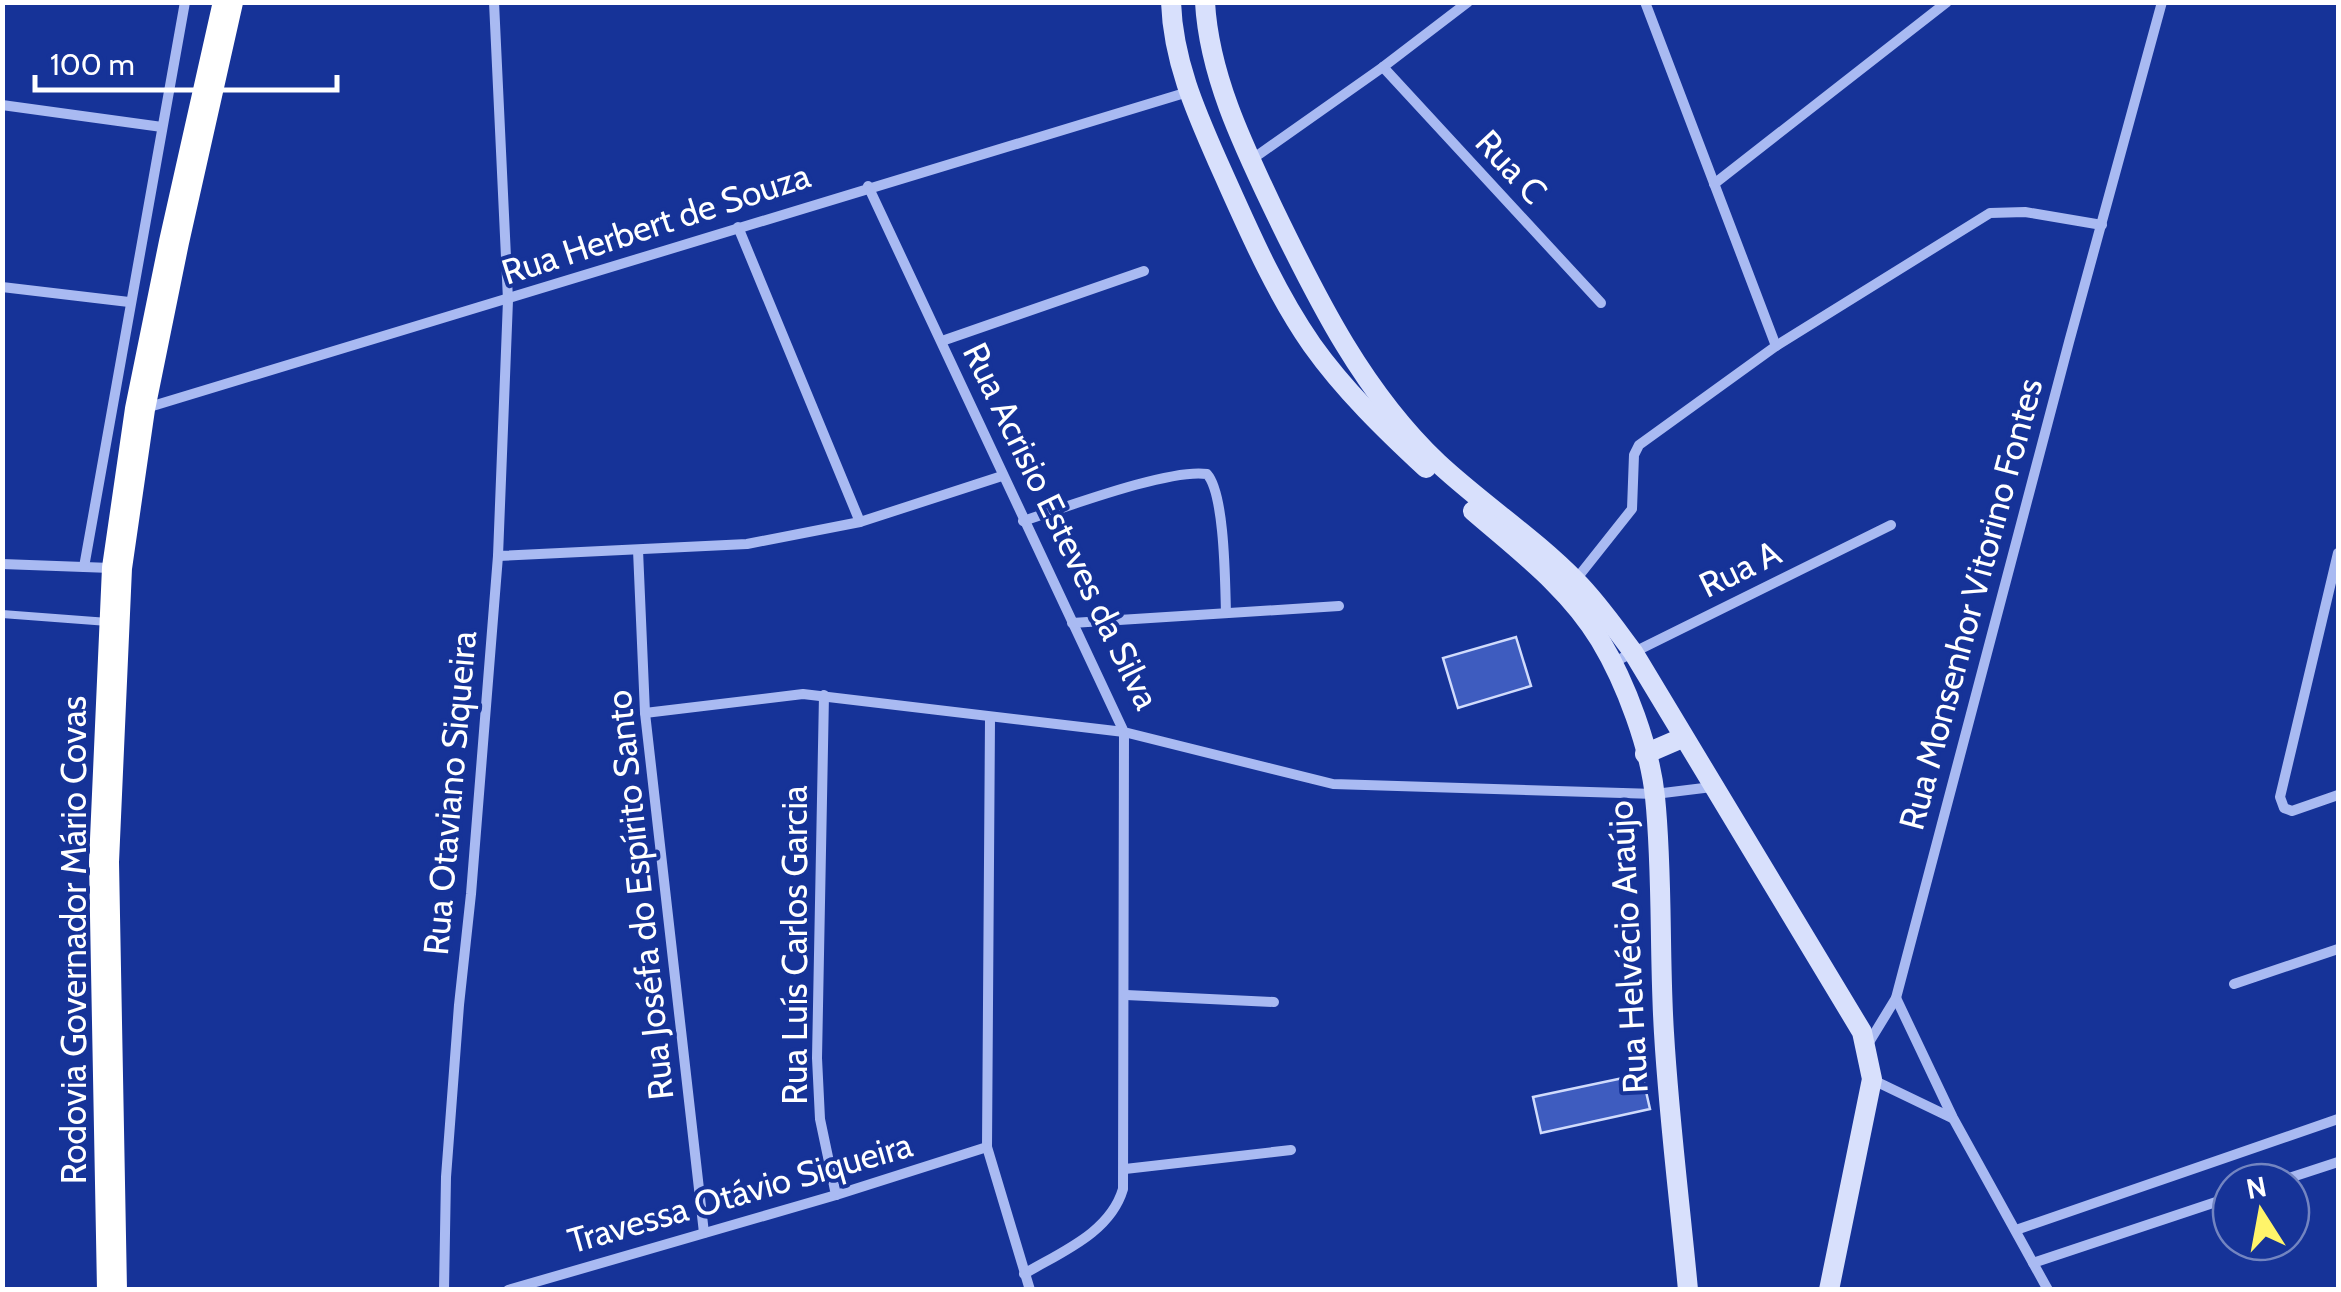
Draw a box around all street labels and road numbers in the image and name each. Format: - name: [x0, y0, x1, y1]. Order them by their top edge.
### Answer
- street label: Rua C: [1467, 121, 1556, 213]
- street label: Rua Herbert de Souza: [496, 153, 816, 294]
- street label: Rua Acrisio Esteves da Silva: [954, 336, 1169, 716]
- street label: Rua Monsenhor Vitorino Fontes: [1890, 374, 2052, 834]
- street label: Rua A: [1692, 530, 1788, 607]
- street label: Rua Otaviano Siqueira: [414, 629, 485, 957]
- street label: Rua Joséfa do Espírito Santo: [597, 688, 682, 1102]
- street label: Rodovia Governador Mário Covas: [52, 696, 95, 1184]
- street label: Rua Luís Carlos Garcia: [773, 785, 816, 1105]
- street label: Rua Helvécio Araújo: [1598, 799, 1657, 1095]
- street label: Travessa Otávio Siqueira: [563, 1123, 917, 1262]

